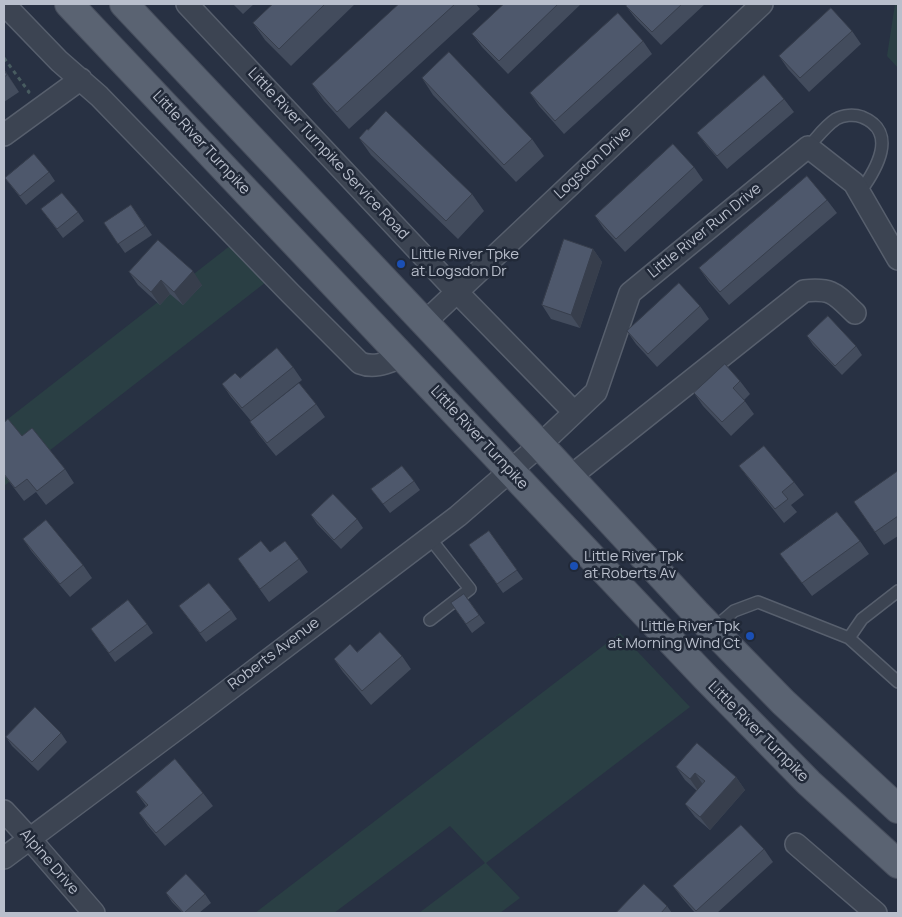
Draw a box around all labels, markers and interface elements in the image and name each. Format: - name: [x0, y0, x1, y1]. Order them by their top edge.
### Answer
- street label: Little River Turnpike Service Road: [244, 65, 412, 243]
- street label: Little River Turnpike: [148, 88, 254, 198]
- street label: Logsdon Drive: [551, 123, 635, 203]
- street label: Little River Run Drive: [645, 180, 765, 282]
- place label: Little River Tpke at Logsdon Dr: [411, 246, 519, 281]
- marker: Little River Tpke at Logsdon Dr: [395, 258, 407, 270]
- street label: Little River Turnpike: [426, 383, 532, 493]
- place label: Little River Tpk at Roberts Av: [584, 548, 684, 583]
- marker: Little River Tpk at Roberts Av: [568, 560, 580, 572]
- street label: Roberts Avenue: [225, 614, 323, 694]
- place label: Little River Tpk at Morning Wind Ct: [608, 618, 740, 653]
- marker: Little River Tpk at Morning Wind Ct: [744, 630, 756, 642]
- street label: Little River Turnpike: [704, 678, 812, 786]
- street label: Alpine Drive: [16, 825, 82, 899]

